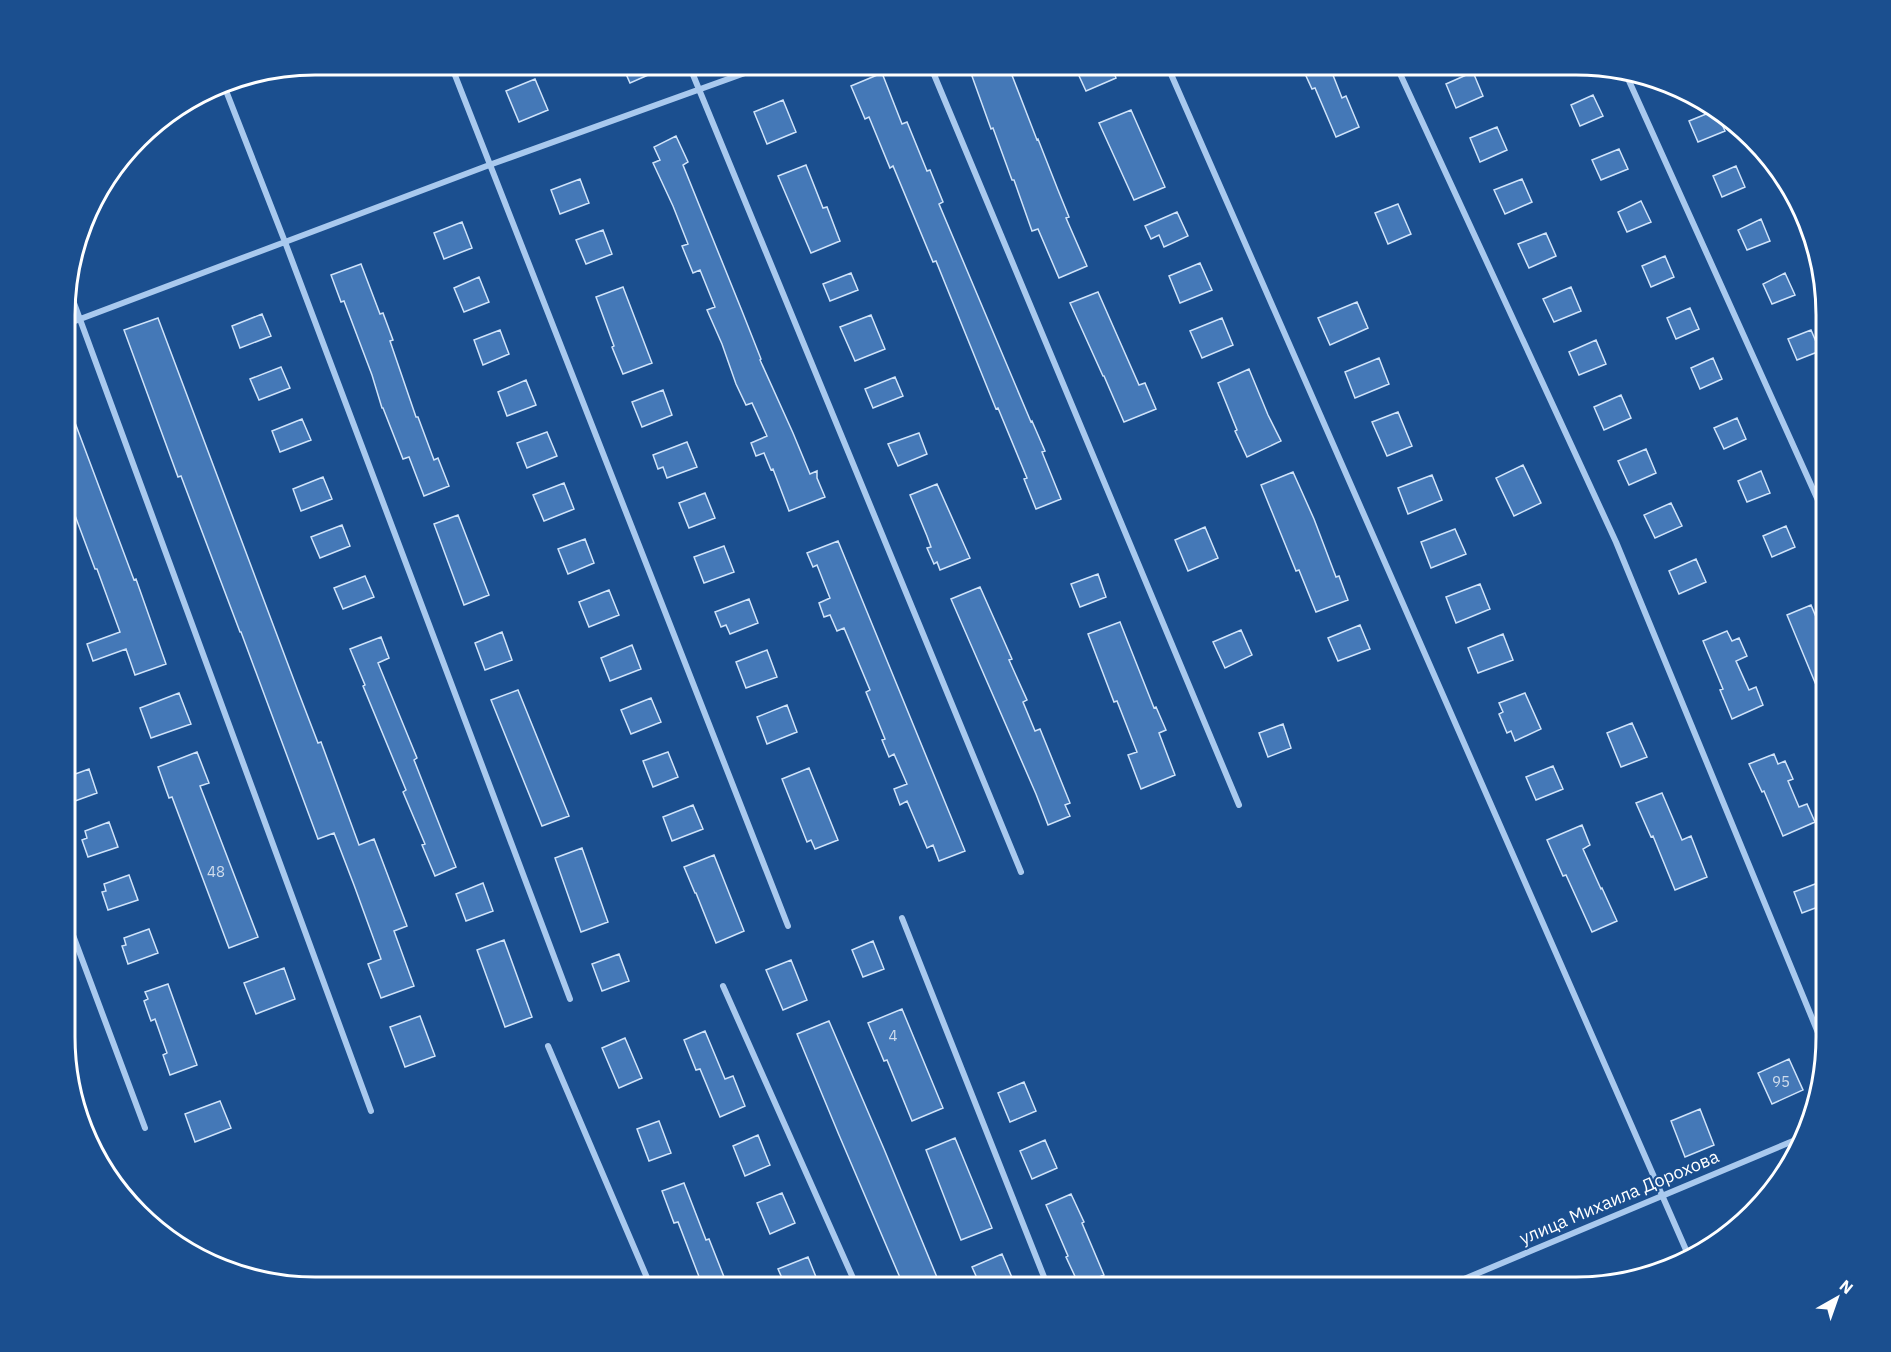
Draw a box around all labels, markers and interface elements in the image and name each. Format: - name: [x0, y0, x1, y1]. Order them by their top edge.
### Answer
- house number: 48: [207, 862, 225, 881]
- house number: 4: [888, 1026, 898, 1045]
- house number: 95: [1772, 1072, 1790, 1091]
- street label: улица Михаила Дорохова: [1516, 1144, 1723, 1249]
- north arrow: [1807, 1268, 1867, 1328]
- text: N: [1836, 1275, 1858, 1298]

